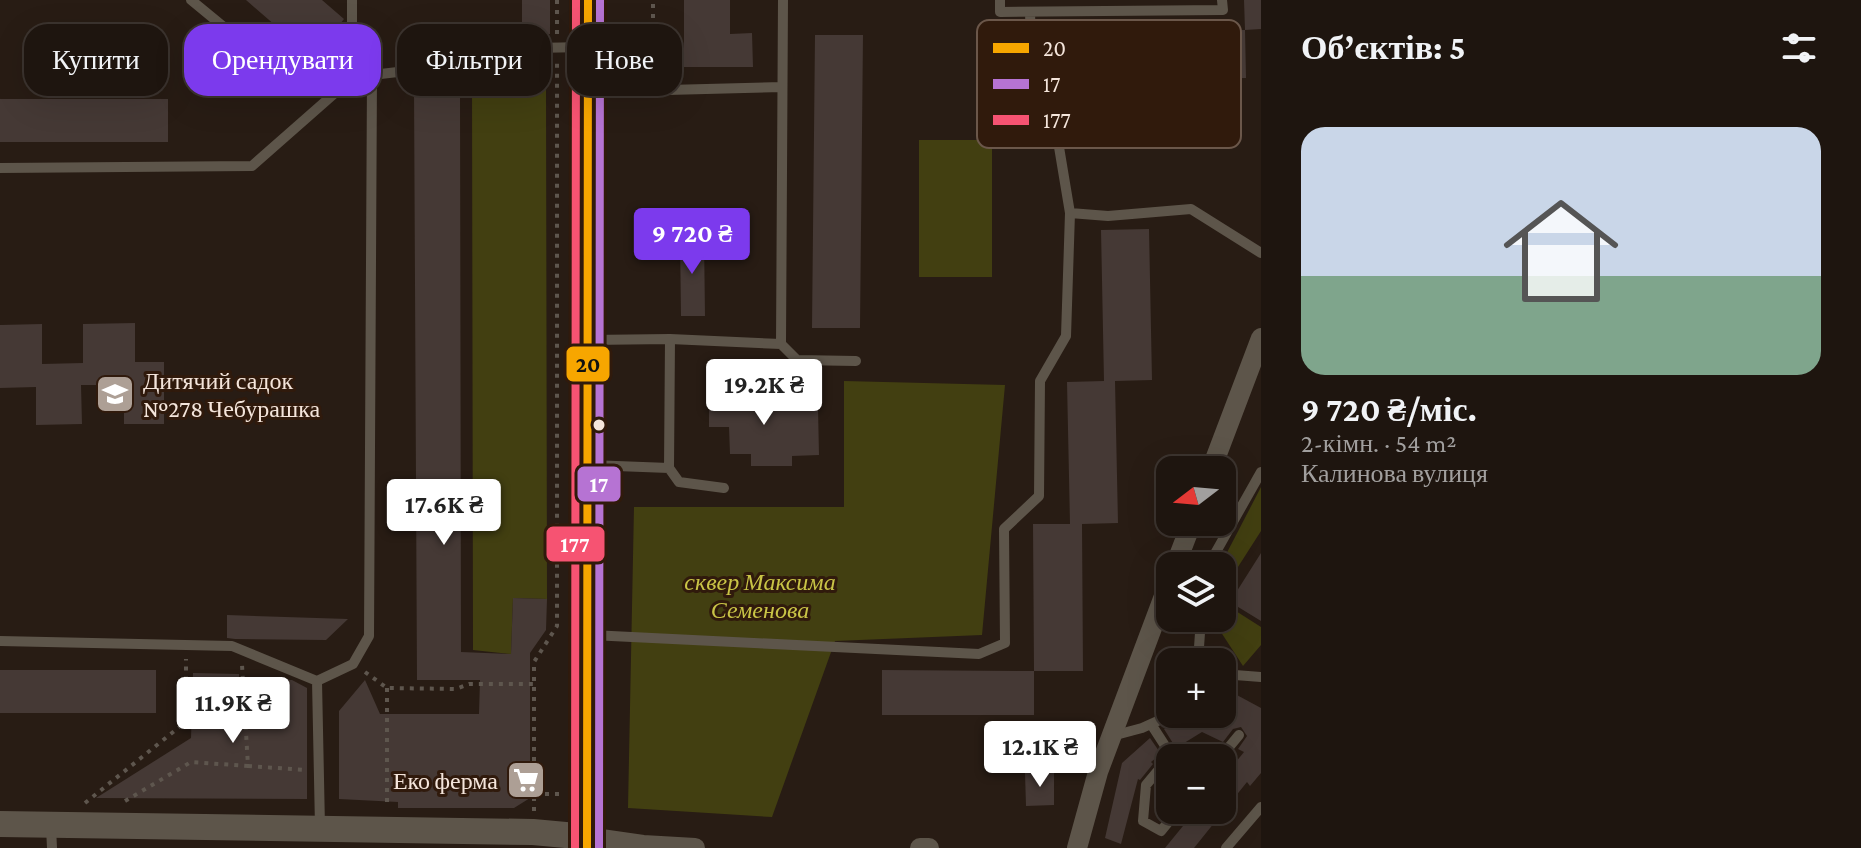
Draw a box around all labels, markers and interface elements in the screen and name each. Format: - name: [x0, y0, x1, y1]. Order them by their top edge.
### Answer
- legend: [977, 20, 1241, 148]
- chip: Купити: [24, 24, 168, 96]
- chip: Орендувати: [184, 24, 381, 96]
- chip: Фільтри: [397, 24, 551, 96]
- chip: Нове: [567, 24, 682, 96]
- icon: filters: [1777, 26, 1821, 70]
- text: Об’єктів: 5: [1301, 29, 1466, 66]
- text: 20: [1043, 36, 1066, 61]
- text: 17: [1043, 72, 1060, 97]
- text: 177: [1043, 108, 1071, 133]
- icon: home: [1489, 179, 1633, 323]
- pin: 9 720 ₴: [618, 208, 766, 276]
- text: 9 720 ₴: [652, 219, 732, 248]
- line badge: 20: [565, 345, 611, 383]
- text: 20: [576, 352, 600, 377]
- pin: 19.2K ₴: [690, 359, 838, 427]
- place label: Дитячий садок №278 Чебурашка: [143, 367, 321, 422]
- text: 19.2K ₴: [724, 370, 804, 399]
- school or university icon: Дитячий садок №278 Чебурашка: [94, 373, 136, 415]
- text: 9 720 ₴/міс.: [1301, 391, 1477, 428]
- unlabelled marker: [591, 417, 607, 433]
- text: 2-кімн. · 54 m²: [1301, 429, 1457, 458]
- north arrow: [1156, 456, 1236, 536]
- map controls: [1156, 456, 1236, 824]
- text: Калинова вулиця: [1301, 459, 1488, 488]
- line badge: 17: [576, 465, 622, 503]
- text: 17: [590, 472, 608, 497]
- pin: 17.6K ₴: [370, 479, 518, 547]
- text: 17.6K ₴: [405, 490, 483, 519]
- line badge: 177: [545, 525, 606, 563]
- text: 177: [560, 532, 590, 557]
- button: layers: [1156, 552, 1236, 632]
- park label: сквер Максима Семенова: [684, 568, 836, 623]
- button: +: [1156, 648, 1236, 728]
- pin: 11.9K ₴: [159, 677, 307, 745]
- text: 11.9K ₴: [195, 688, 271, 717]
- pin: 12.1K ₴: [966, 721, 1114, 789]
- text: 12.1K ₴: [1002, 732, 1078, 761]
- button: −: [1156, 744, 1236, 824]
- supermarket icon: Еко ферма: [505, 759, 547, 801]
- place label: Еко ферма: [393, 767, 498, 794]

